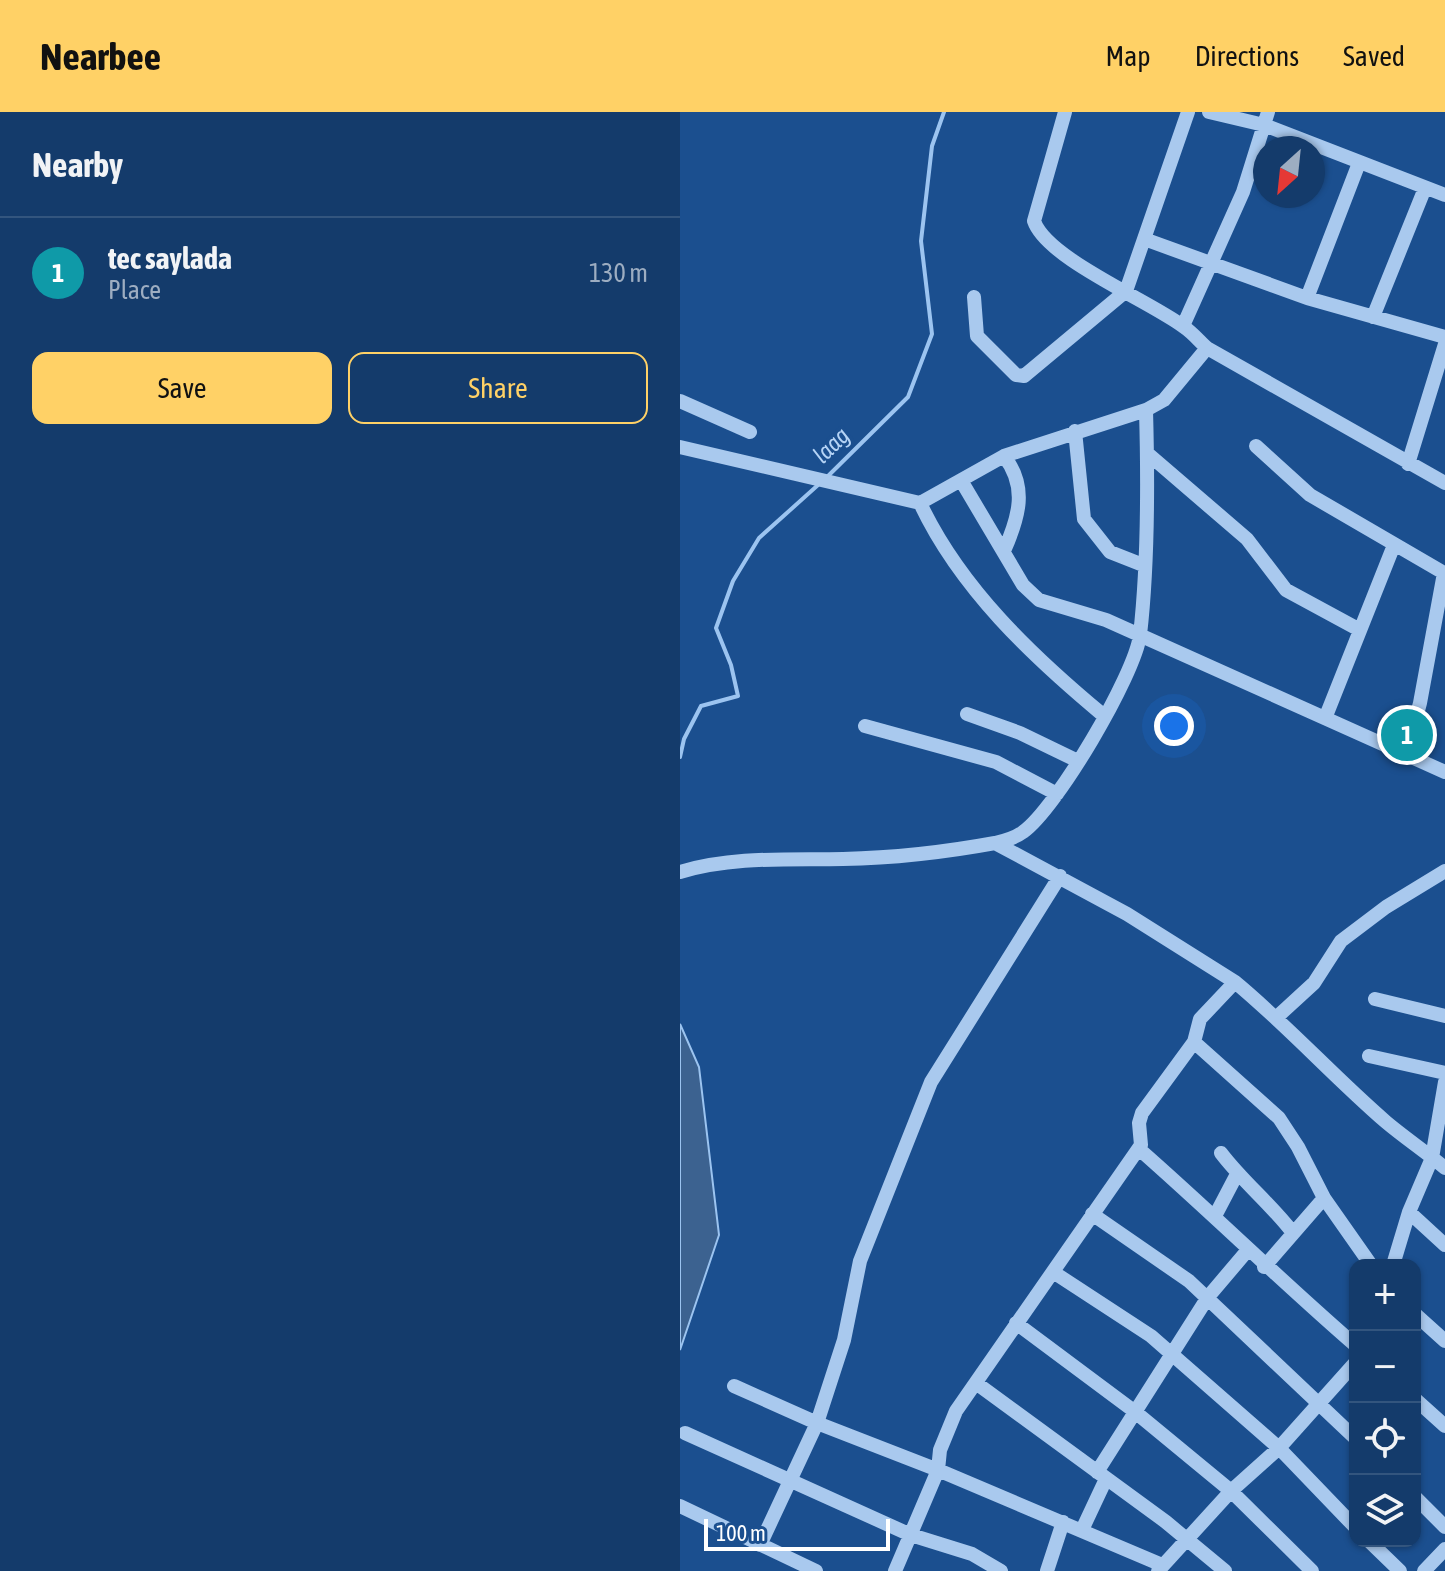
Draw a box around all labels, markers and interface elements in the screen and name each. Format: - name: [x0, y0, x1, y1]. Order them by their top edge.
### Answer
- text: Nearbee: [40, 35, 161, 78]
- text: Map: [1106, 40, 1151, 72]
- text: Directions: [1195, 40, 1299, 72]
- text: Saved: [1343, 40, 1405, 72]
- north arrow: [1253, 136, 1325, 208]
- text: Nearby: [32, 145, 123, 184]
- text: tec saylada: [108, 241, 232, 275]
- text: 1: [52, 258, 64, 288]
- text: 130 m: [589, 258, 648, 288]
- text: Place: [108, 275, 161, 305]
- button: Save: [32, 352, 332, 424]
- button: Share: [348, 352, 648, 424]
- water label: laag: [807, 422, 855, 468]
- pin: 1: [1381, 705, 1433, 765]
- your location: [1154, 706, 1194, 746]
- map controls: [1349, 1259, 1421, 1547]
- button: +: [1349, 1259, 1421, 1331]
- button: −: [1349, 1331, 1421, 1403]
- button: locate: [1349, 1403, 1421, 1475]
- button: layers: [1349, 1475, 1421, 1547]
- scale bar: [704, 1515, 890, 1551]
- text: 100 m: [716, 1520, 766, 1546]

